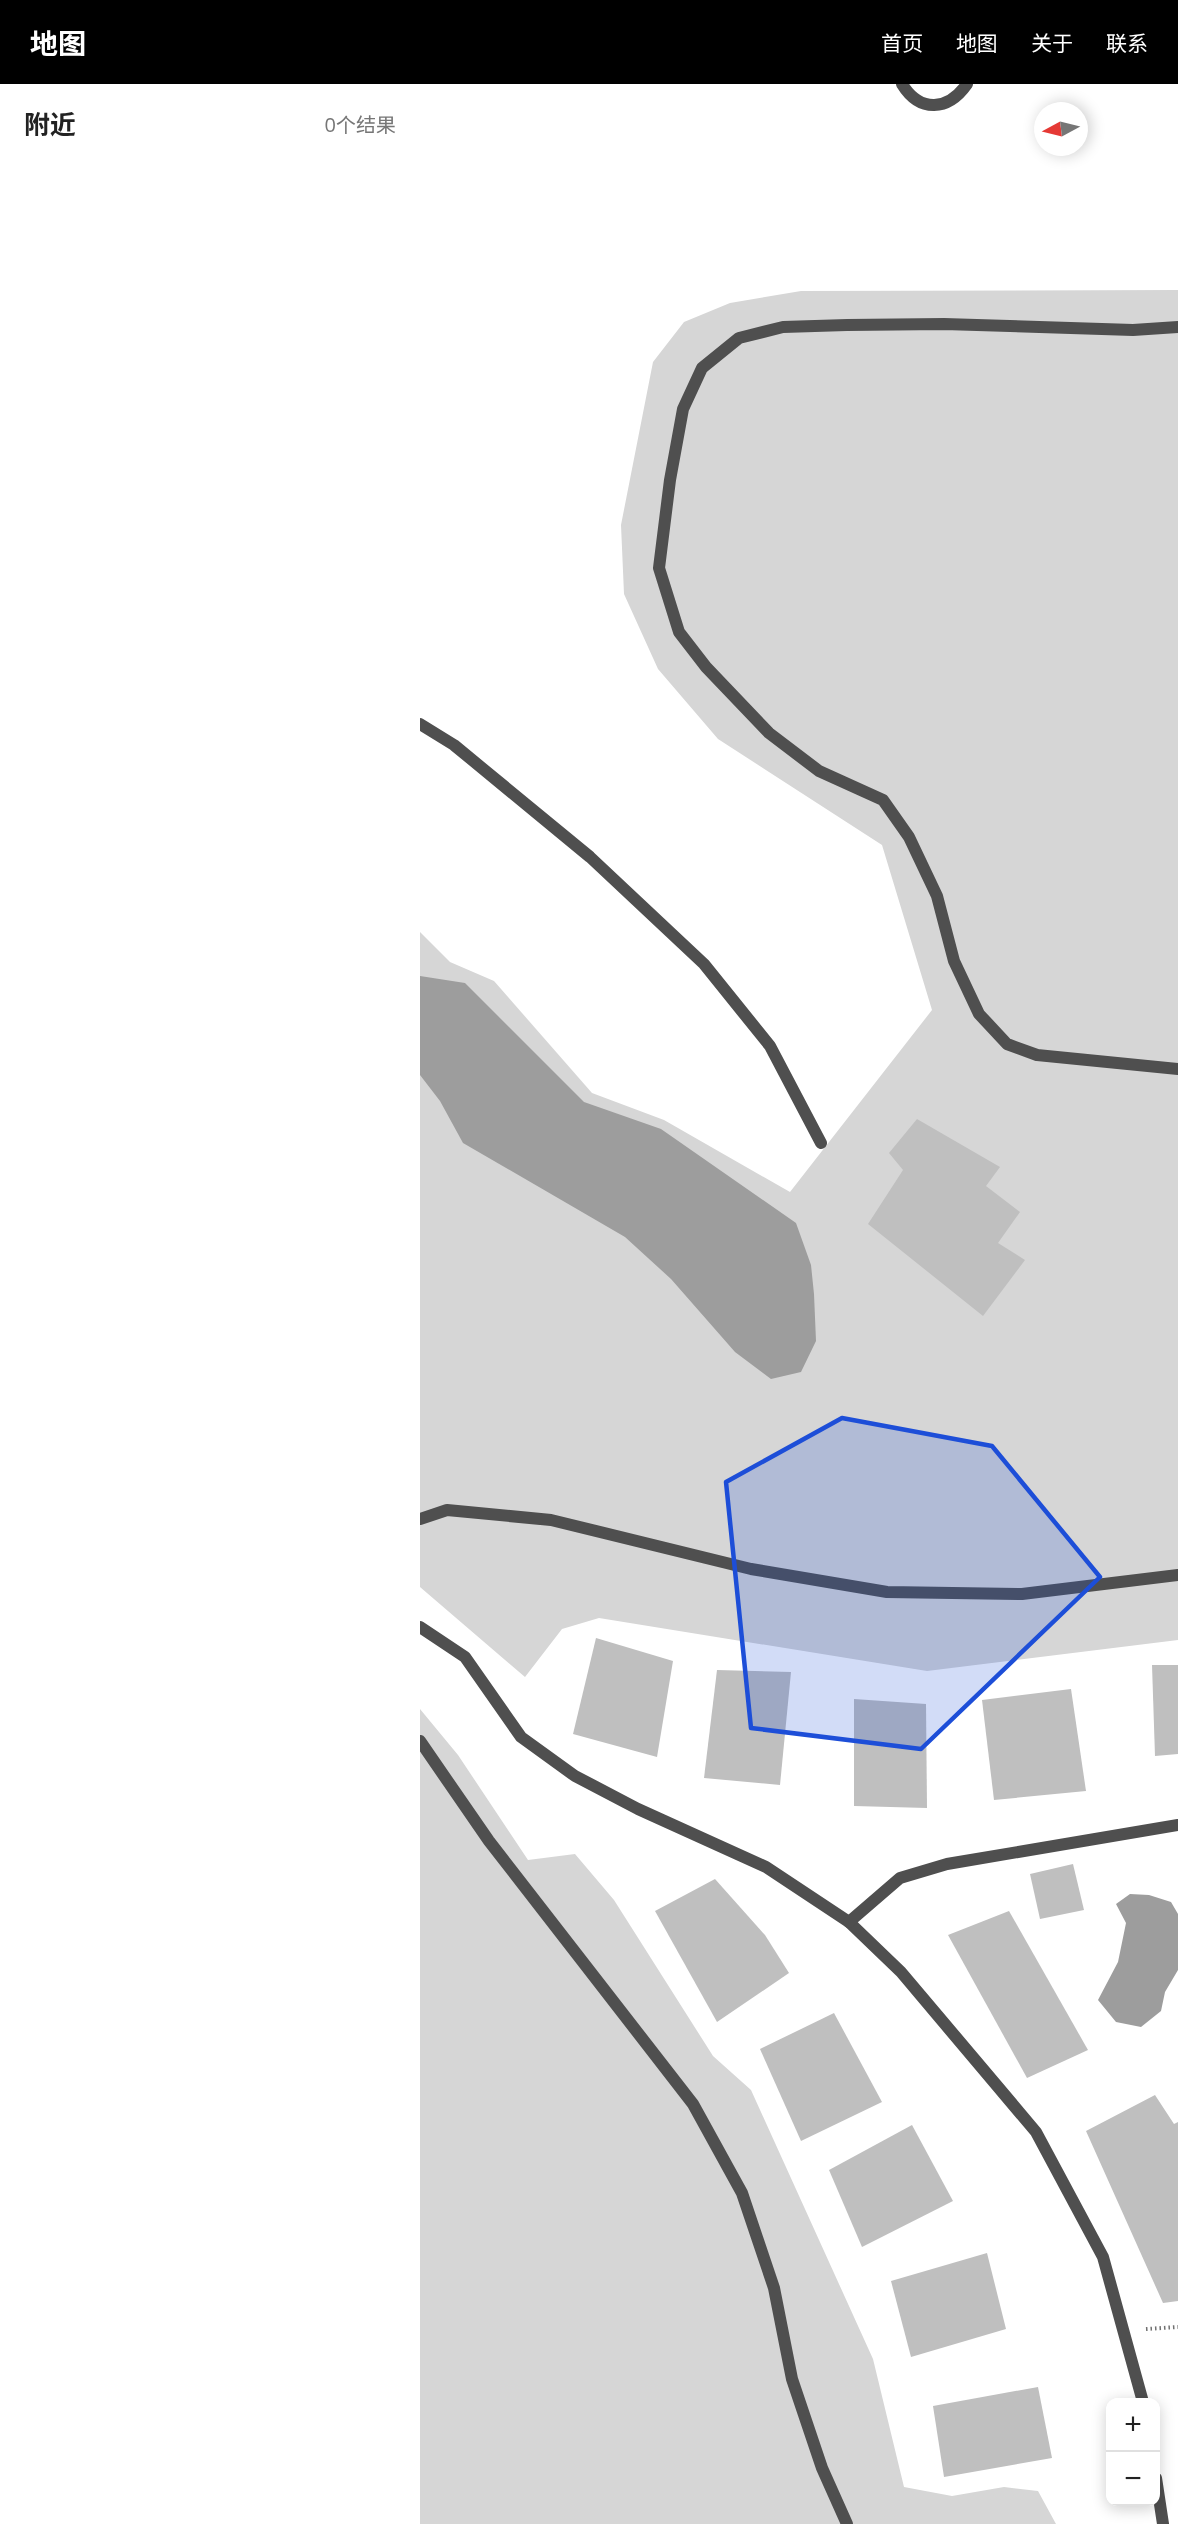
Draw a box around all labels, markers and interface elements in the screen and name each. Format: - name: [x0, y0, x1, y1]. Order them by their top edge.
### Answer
- text: 地图: [30, 24, 86, 62]
- text: 首页: [881, 29, 923, 57]
- text: 地图: [956, 29, 998, 57]
- text: 关于: [1031, 29, 1073, 57]
- text: 联系: [1106, 29, 1148, 57]
- north arrow: [1034, 102, 1088, 156]
- text: 附近: [24, 106, 76, 142]
- text: 0个结果: [325, 111, 396, 138]
- map controls: [1106, 2398, 1160, 2506]
- button: +: [1106, 2398, 1160, 2452]
- button: −: [1106, 2452, 1160, 2506]

